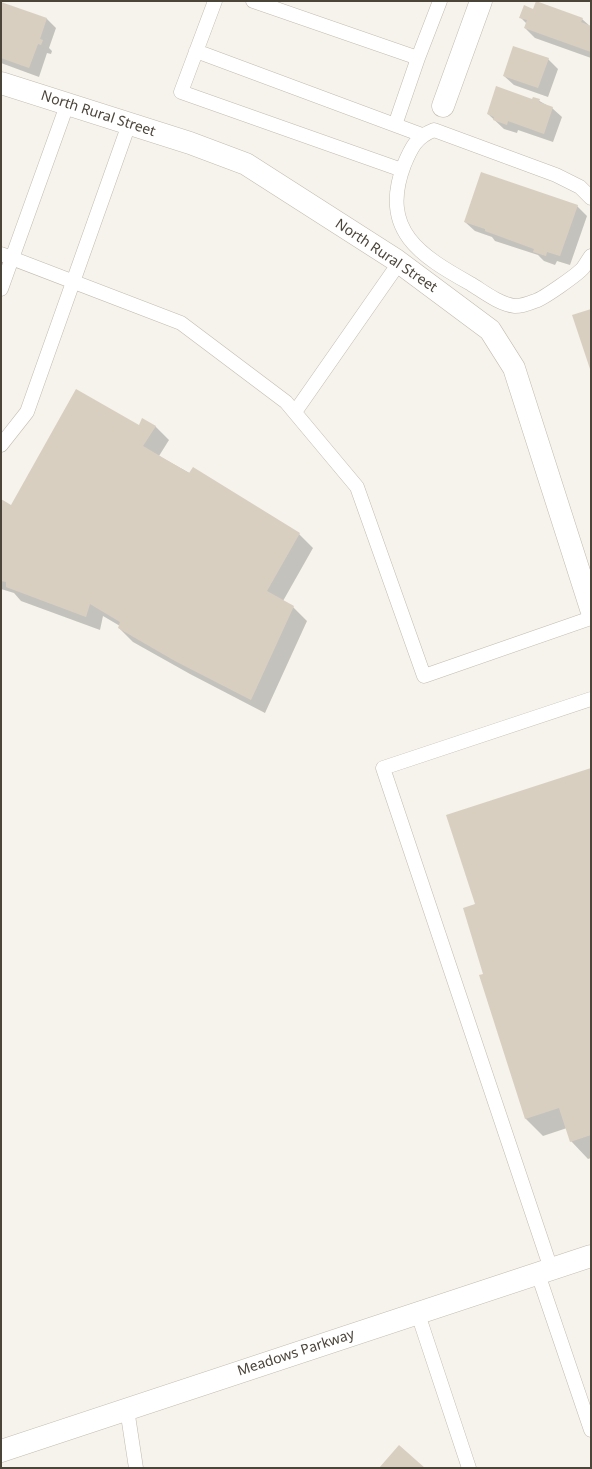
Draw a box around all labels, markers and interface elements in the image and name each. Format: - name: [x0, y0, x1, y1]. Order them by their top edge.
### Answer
- street label: North Rural Street: [39, 88, 157, 140]
- street label: North Rural Street: [332, 216, 440, 296]
- street label: Meadows Parkway: [235, 1326, 357, 1380]

